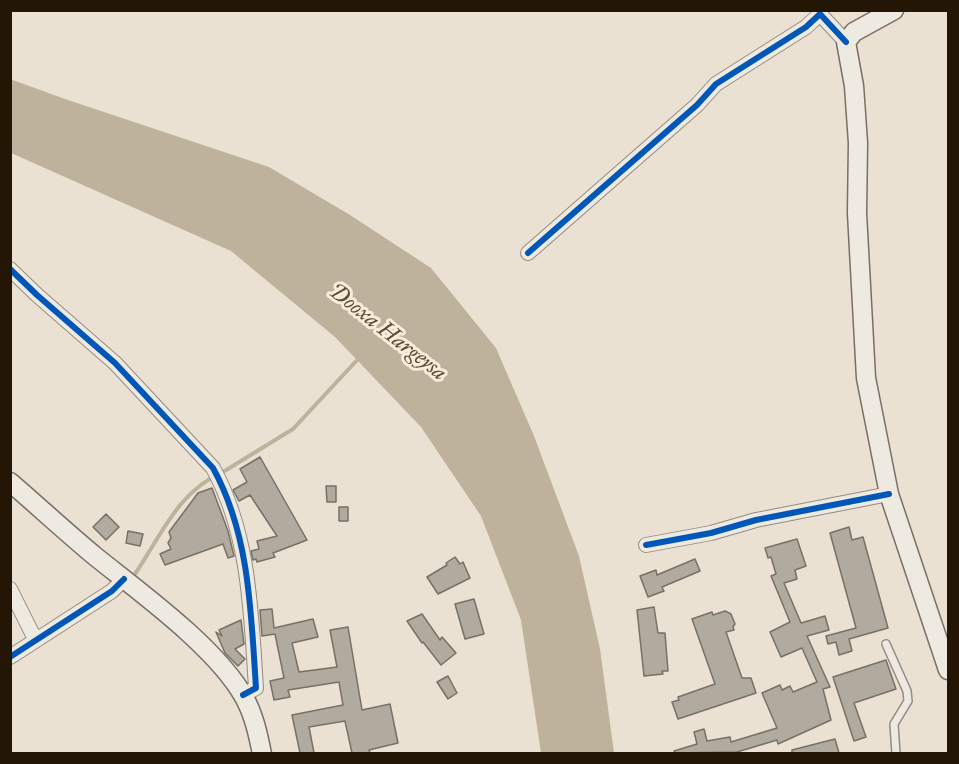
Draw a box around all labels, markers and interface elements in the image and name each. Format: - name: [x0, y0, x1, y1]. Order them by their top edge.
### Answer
- water label: Dooxa Hargeysa: [323, 279, 451, 387]

